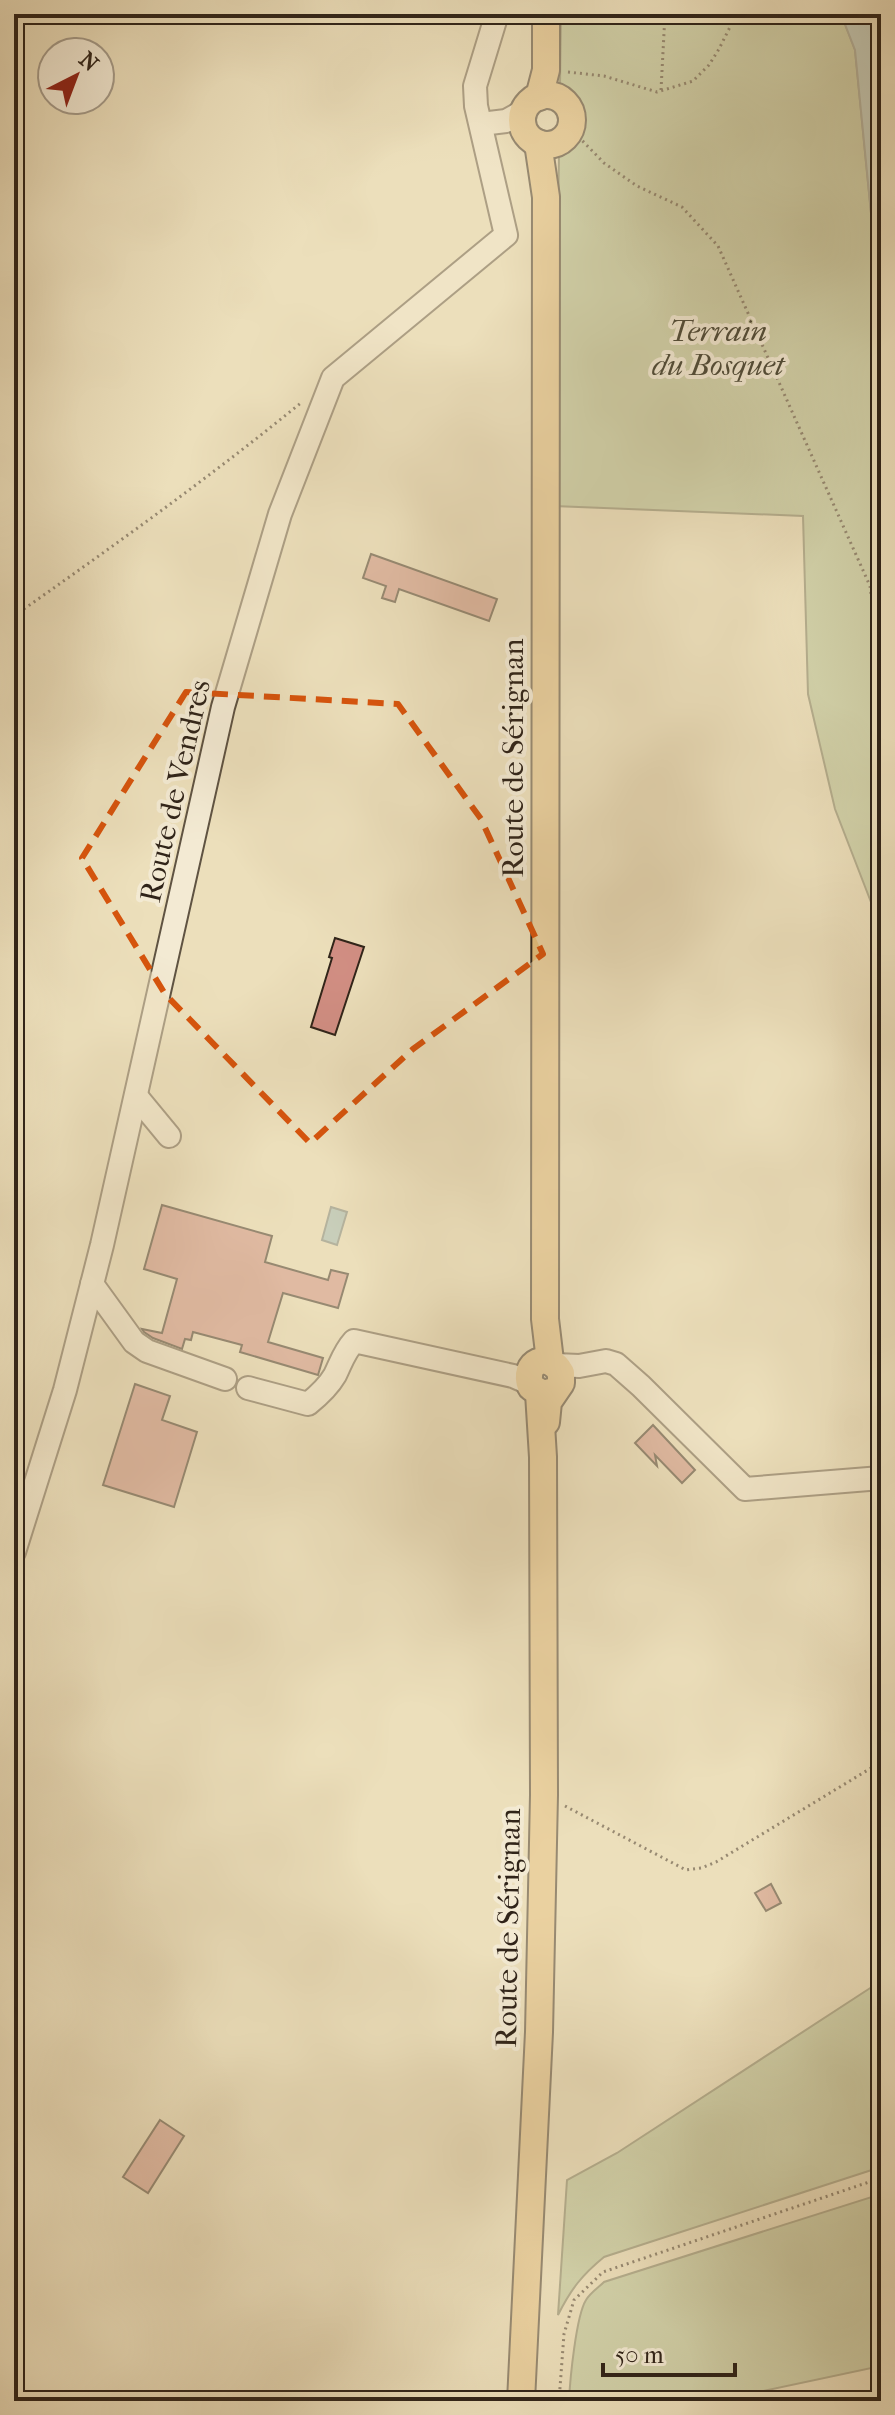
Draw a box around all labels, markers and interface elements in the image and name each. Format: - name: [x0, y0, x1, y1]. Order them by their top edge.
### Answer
- north arrow: [36, 36, 116, 116]
- text: N: [74, 47, 104, 77]
- park label: Terrain du Bosquet: [652, 314, 786, 383]
- street label: Route de Sérignan: [496, 638, 531, 878]
- street label: Route de Vendres: [133, 676, 218, 906]
- street label: Route de Sérignan: [489, 1807, 528, 2048]
- scale bar: [603, 2327, 735, 2377]
- text: 50 m: [615, 2341, 664, 2369]

